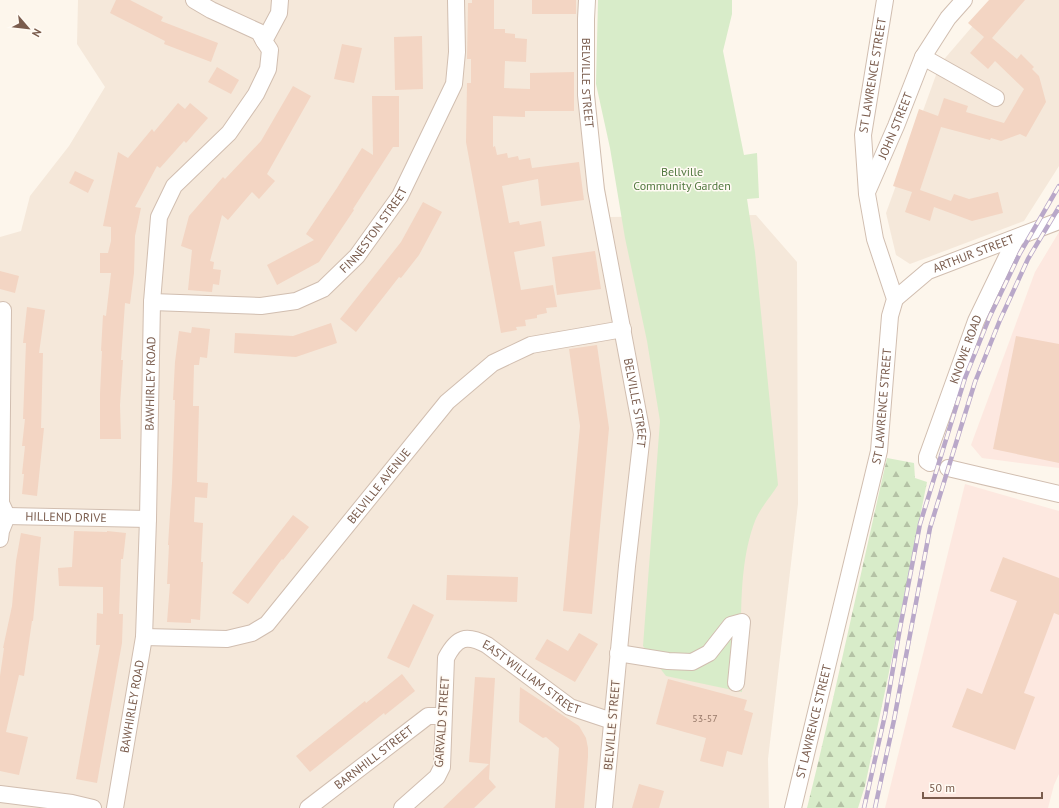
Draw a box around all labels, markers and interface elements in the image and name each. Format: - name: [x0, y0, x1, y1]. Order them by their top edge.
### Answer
- north arrow: [8, 8, 48, 48]
- street label: ST LAWRENCE STREET: [855, 16, 889, 134]
- text: N: [29, 26, 45, 39]
- street label: BELVILLE STREET: [579, 38, 597, 129]
- street label: JOHN STREET: [874, 90, 916, 162]
- park label: Bellville Community Garden: [633, 164, 731, 193]
- street label: FINNESTON STREET: [336, 184, 410, 276]
- street label: ARTHUR STREET: [930, 231, 1017, 276]
- street label: KNOWE ROAD: [946, 312, 985, 386]
- street label: BAWHIRLEY ROAD: [142, 336, 158, 431]
- street label: ST LAWRENCE STREET: [868, 347, 894, 466]
- street label: BELVILLE STREET: [621, 357, 650, 449]
- street label: BELVILLE AVENUE: [344, 445, 414, 526]
- street label: HILLEND DRIVE: [25, 508, 107, 525]
- street label: EAST WILLIAM STREET: [480, 636, 583, 717]
- street label: BAWHIRLEY ROAD: [116, 659, 147, 754]
- street label: ST LAWRENCE STREET: [792, 663, 834, 780]
- street label: GARVALD STREET: [431, 676, 452, 768]
- street label: BELVILLE STREET: [600, 679, 623, 771]
- house number: 53-57: [692, 712, 718, 725]
- street label: BARNHILL STREET: [331, 722, 416, 792]
- scale bar: [923, 774, 1042, 800]
- text: 50 m: [929, 780, 955, 795]

